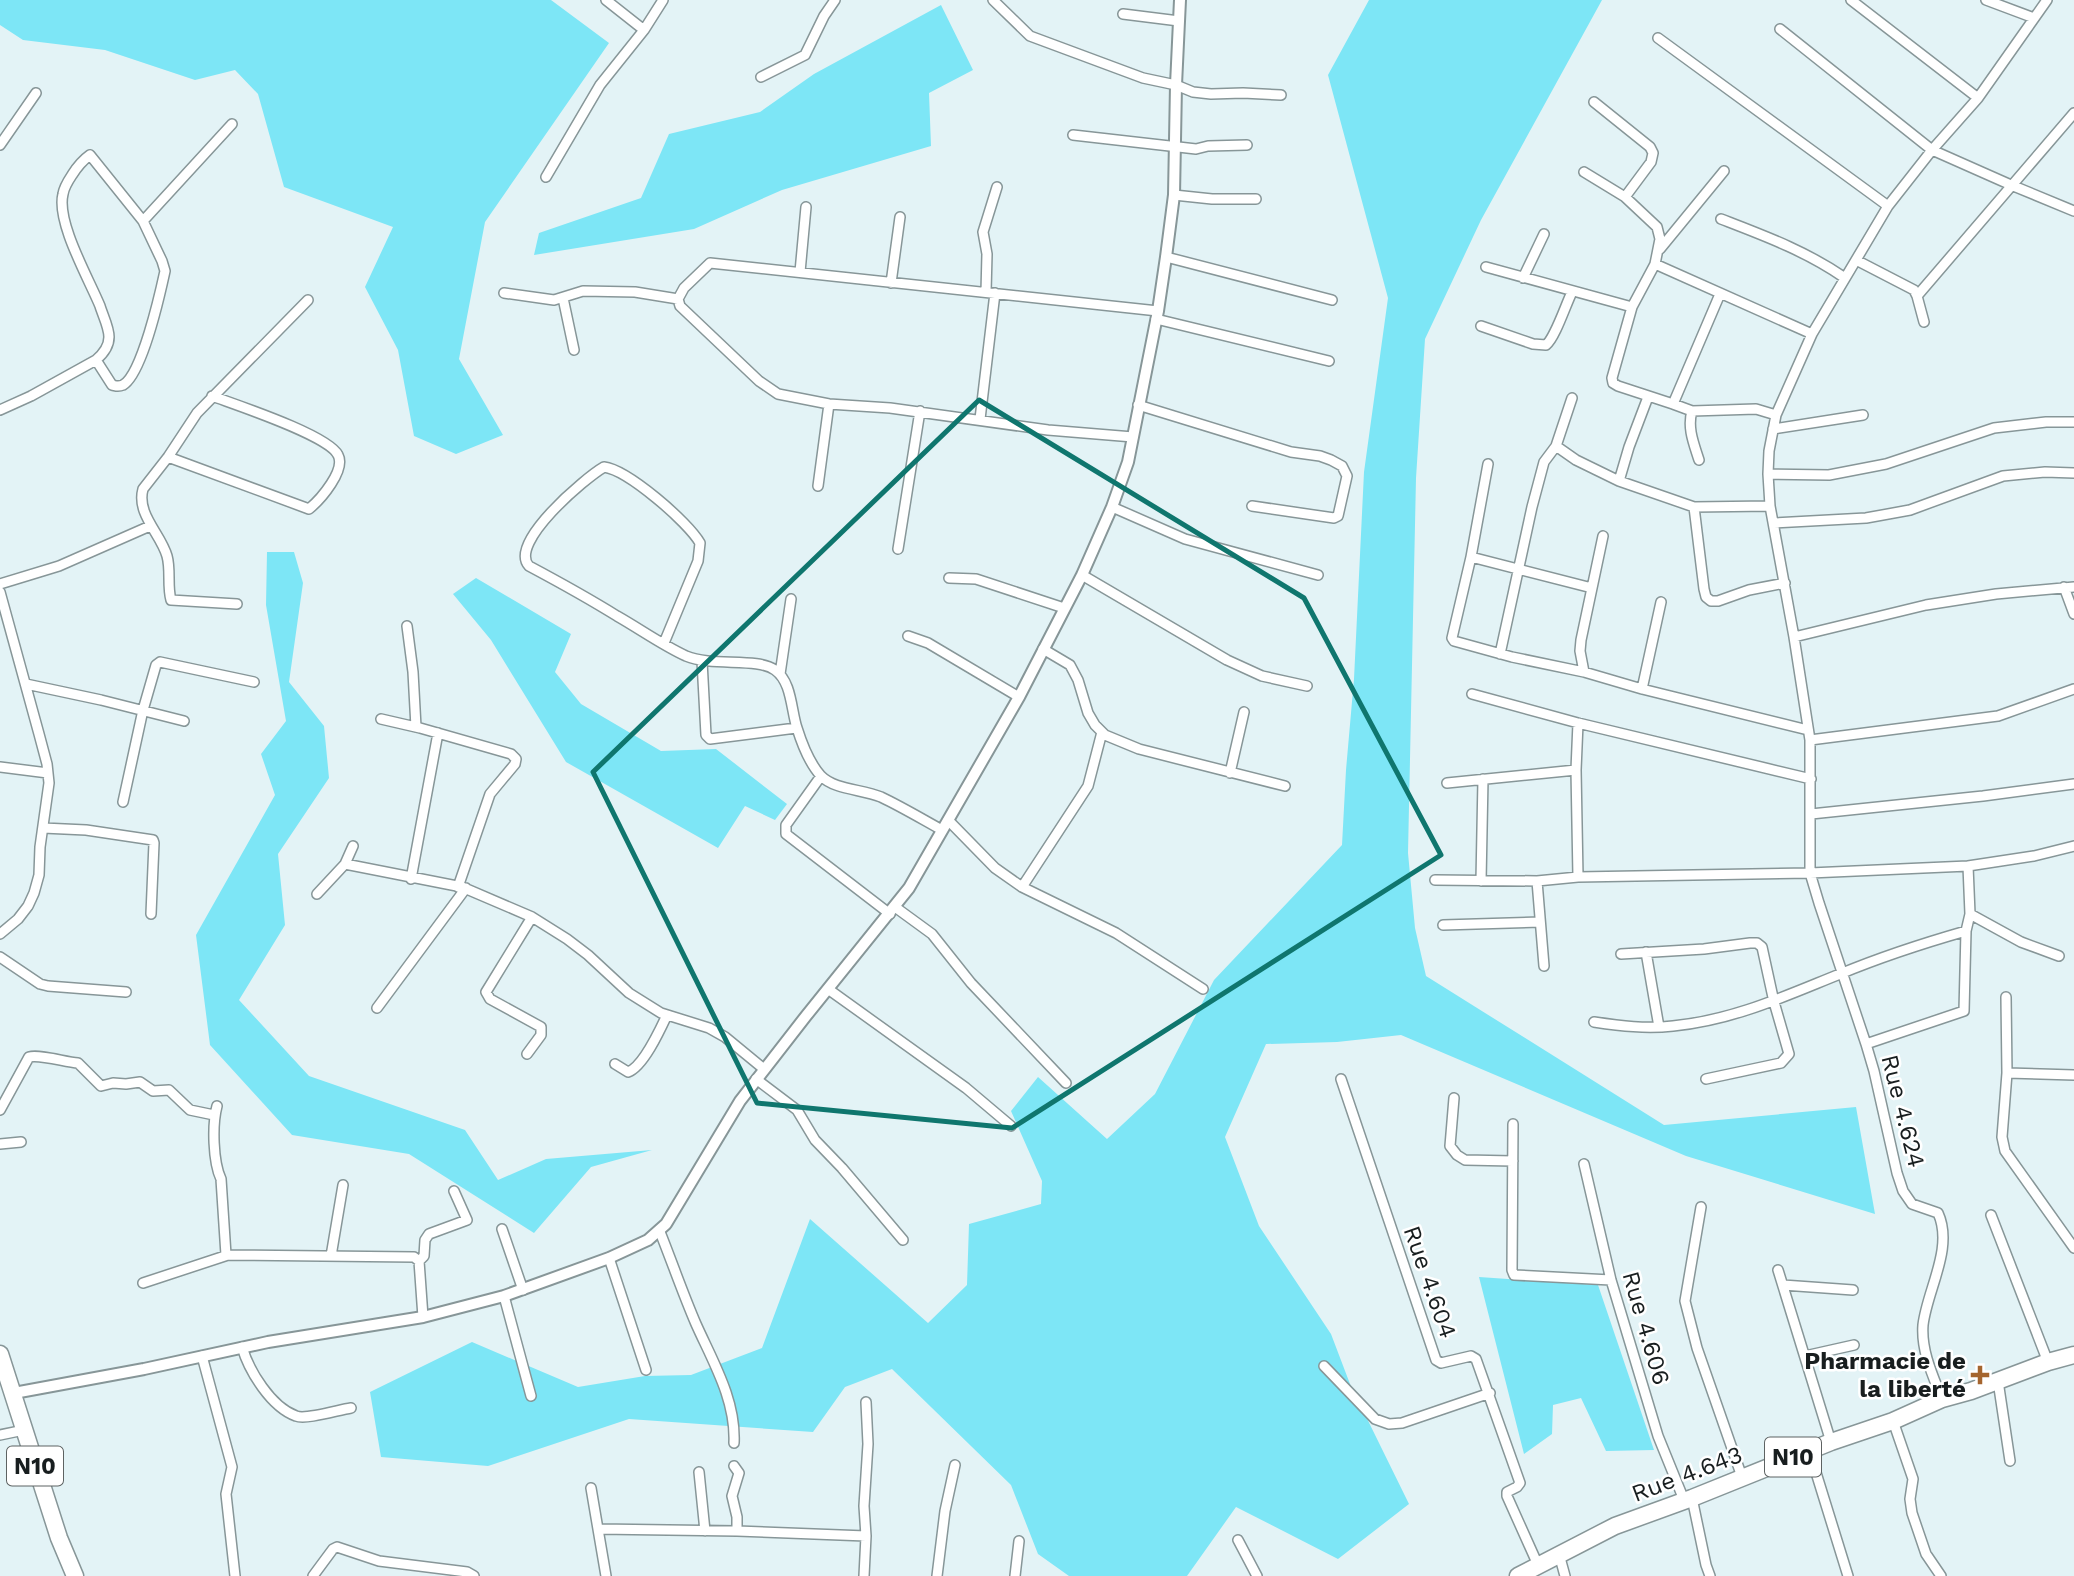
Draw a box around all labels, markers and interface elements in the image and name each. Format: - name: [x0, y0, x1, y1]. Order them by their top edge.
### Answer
- street label: Rue 4.624: [1875, 1052, 1931, 1170]
- street label: Rue 4.604: [1398, 1222, 1462, 1342]
- street label: Rue 4.606: [1616, 1268, 1676, 1388]
- place label: Pharmacie de la liberté: [1804, 1347, 1966, 1403]
- marker: Pharmacie de la liberté: [1972, 1367, 1988, 1383]
- road number: N10: [1765, 1438, 1821, 1476]
- street label: Rue 4.643: [1628, 1440, 1746, 1508]
- road number: N10: [7, 1446, 63, 1485]

